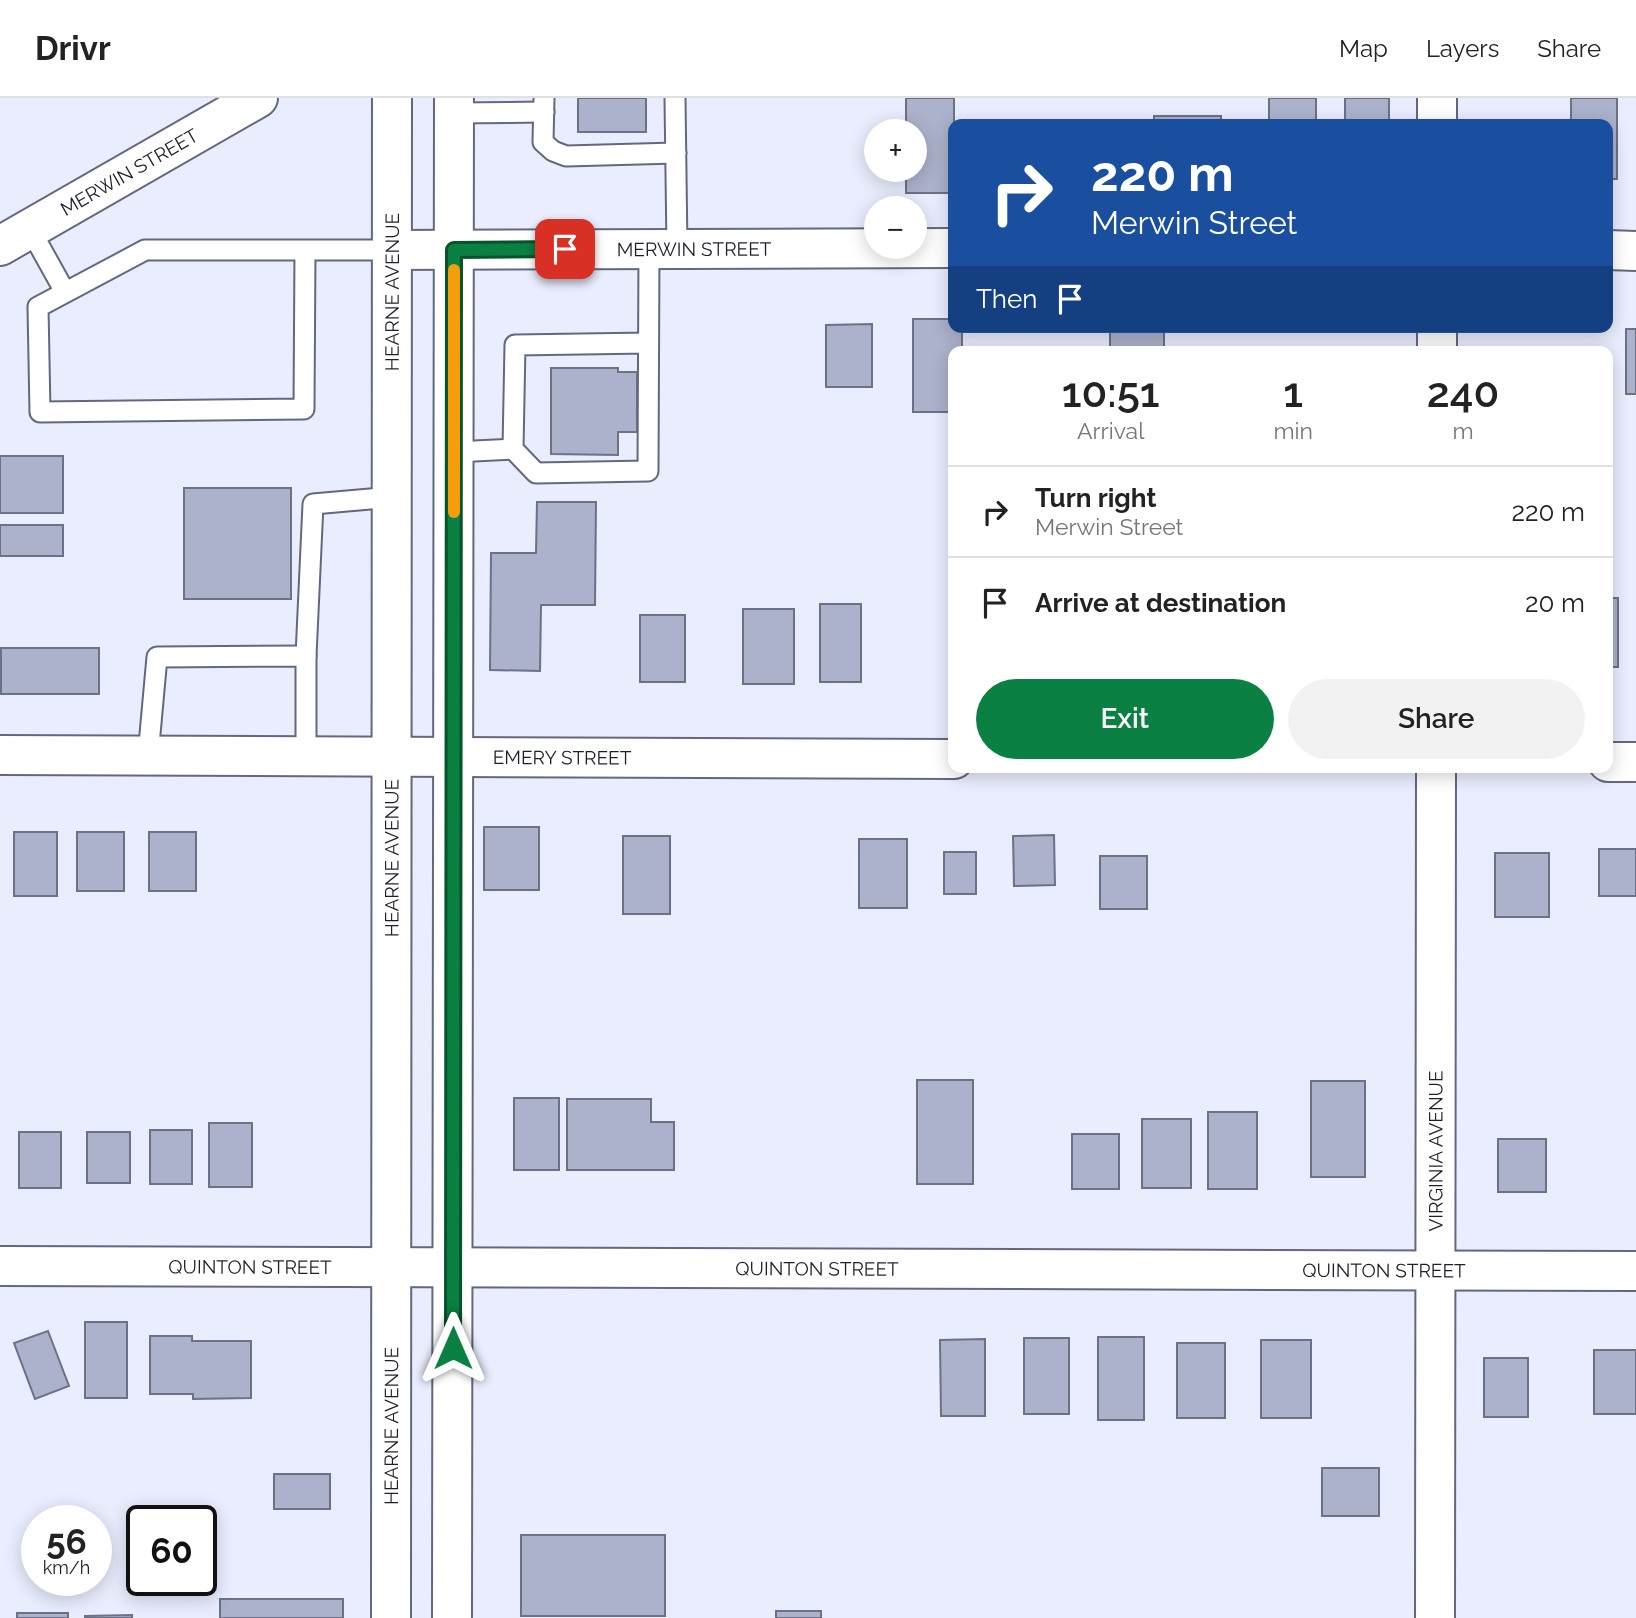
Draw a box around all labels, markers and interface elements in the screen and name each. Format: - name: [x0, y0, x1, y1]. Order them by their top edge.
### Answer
- text: Drivr: [35, 29, 111, 68]
- text: Map: [1339, 34, 1388, 63]
- text: Layers: [1426, 34, 1499, 63]
- text: Share: [1537, 34, 1601, 63]
- map controls: [864, 119, 927, 259]
- button: +: [864, 119, 927, 182]
- street label: MERWIN STREET: [57, 124, 202, 220]
- text: 220 m: [1091, 145, 1234, 202]
- icon: right: [976, 147, 1067, 238]
- button: −: [864, 196, 927, 259]
- text: Merwin Street: [1091, 204, 1297, 241]
- street label: HEARNE AVENUE: [381, 213, 403, 371]
- pin: [535, 219, 595, 279]
- icon: arrive: [546, 230, 584, 268]
- street label: MERWIN STREET: [617, 238, 772, 260]
- icon: arrive: [1051, 280, 1089, 318]
- text: Then: [976, 284, 1037, 314]
- text: 10:51: [1062, 368, 1160, 417]
- text: 1: [1283, 368, 1303, 417]
- text: 240: [1427, 368, 1499, 417]
- text: Arrival: [1077, 417, 1144, 444]
- text: min: [1273, 417, 1313, 444]
- text: m: [1452, 417, 1474, 444]
- text: Turn right: [1035, 483, 1156, 513]
- icon: right: [976, 493, 1014, 531]
- text: 220 m: [1511, 497, 1585, 527]
- text: Merwin Street: [1035, 513, 1183, 540]
- icon: arrive: [976, 584, 1014, 622]
- text: Arrive at destination: [1035, 588, 1286, 618]
- text: 20 m: [1525, 588, 1585, 618]
- button: Exit: [976, 679, 1274, 759]
- button: Share: [1288, 679, 1585, 759]
- street label: EMERY STREET: [493, 746, 632, 769]
- street label: HEARNE AVENUE: [380, 779, 403, 937]
- street label: VIRGINIA AVENUE: [1424, 1070, 1447, 1232]
- street label: QUINTON STREET: [168, 1256, 332, 1278]
- street label: QUINTON STREET: [735, 1257, 899, 1280]
- street label: QUINTON STREET: [1302, 1259, 1466, 1281]
- position arrow: [416, 1311, 490, 1385]
- street label: HEARNE AVENUE: [380, 1347, 402, 1505]
- speed limit sign: 60: [126, 1505, 217, 1596]
- text: 56: [46, 1521, 87, 1562]
- text: km/h: [43, 1557, 90, 1578]

